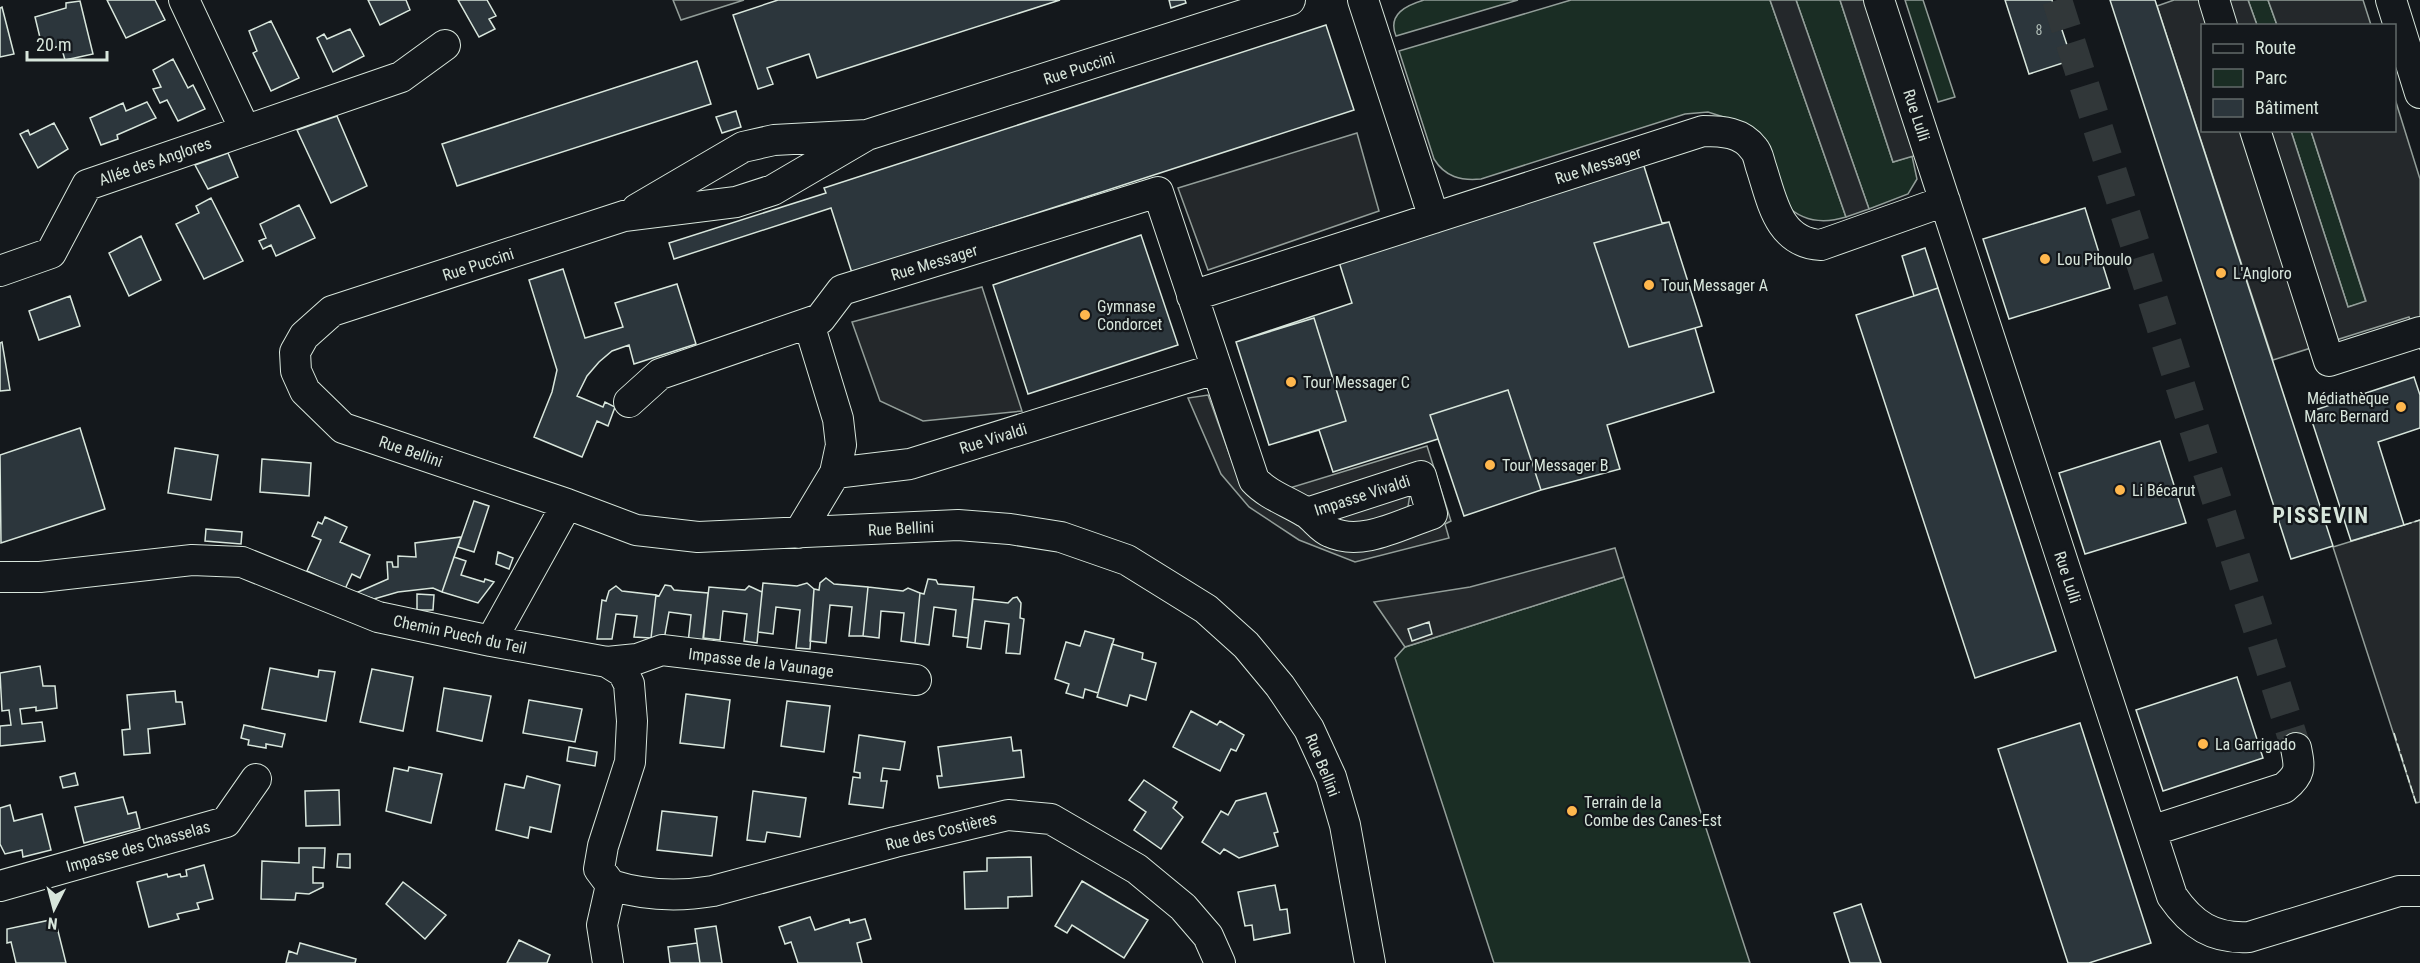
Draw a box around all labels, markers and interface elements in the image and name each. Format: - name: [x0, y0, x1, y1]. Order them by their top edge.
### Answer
- house number: 8: [2036, 22, 2043, 38]
- scale bar: [27, 24, 106, 62]
- legend: [2201, 24, 2396, 132]
- text: 20 m: [36, 34, 71, 55]
- text: Route: [2255, 37, 2296, 58]
- street label: Rue Puccini: [1041, 48, 1117, 89]
- text: Parc: [2255, 67, 2287, 88]
- street label: Rue Lulli: [1899, 87, 1934, 143]
- text: Bâtiment: [2255, 97, 2319, 118]
- street label: Allée des Anglores: [96, 133, 214, 190]
- street label: Rue Messager: [1553, 143, 1644, 188]
- street label: Rue Messager: [889, 240, 980, 285]
- street label: Rue Puccini: [440, 244, 516, 285]
- place label: Lou Piboulo: [2057, 250, 2132, 269]
- marker: Lou Piboulo: [2038, 252, 2052, 266]
- place label: L'Angloro: [2233, 264, 2292, 283]
- marker: L'Angloro: [2214, 266, 2228, 280]
- place label: Tour Messager A: [1661, 276, 1768, 295]
- marker: Tour Messager A: [1642, 278, 1656, 292]
- place label: Gymnase Condorcet: [1097, 297, 1162, 334]
- marker: Gymnase Condorcet: [1078, 308, 1092, 322]
- place label: Tour Messager C: [1303, 373, 1410, 392]
- marker: Tour Messager C: [1284, 375, 1298, 389]
- place label: Médiathèque Marc Bernard: [2304, 389, 2389, 426]
- marker: Médiathèque Marc Bernard: [2394, 400, 2408, 414]
- street label: Rue Vivaldi: [957, 419, 1029, 458]
- street label: Rue Bellini: [377, 432, 445, 471]
- place label: Tour Messager B: [1502, 456, 1608, 475]
- marker: Tour Messager B: [1483, 458, 1497, 472]
- street label: Impasse Vivaldi: [1312, 471, 1412, 520]
- place label: Li Bécarut: [2132, 481, 2196, 500]
- marker: Li Bécarut: [2113, 483, 2127, 497]
- district label: PISSEVIN: [2272, 503, 2370, 528]
- street label: Rue Bellini: [868, 517, 935, 540]
- street label: Rue Lulli: [2050, 549, 2085, 605]
- street label: Chemin Puech du Teil: [392, 611, 528, 658]
- street label: Impasse de la Vaunage: [687, 644, 835, 681]
- street label: Rue Bellini: [1301, 731, 1344, 799]
- place label: La Garrigado: [2215, 735, 2296, 754]
- marker: La Garrigado: [2196, 737, 2210, 751]
- place label: Terrain de la Combe des Canes-Est: [1584, 793, 1722, 830]
- marker: Terrain de la Combe des Canes-Est: [1565, 804, 1579, 818]
- street label: Rue des Costières: [884, 809, 999, 854]
- street label: Impasse des Chasselas: [64, 817, 212, 876]
- north arrow: [24, 879, 84, 939]
- text: N: [47, 913, 58, 933]

